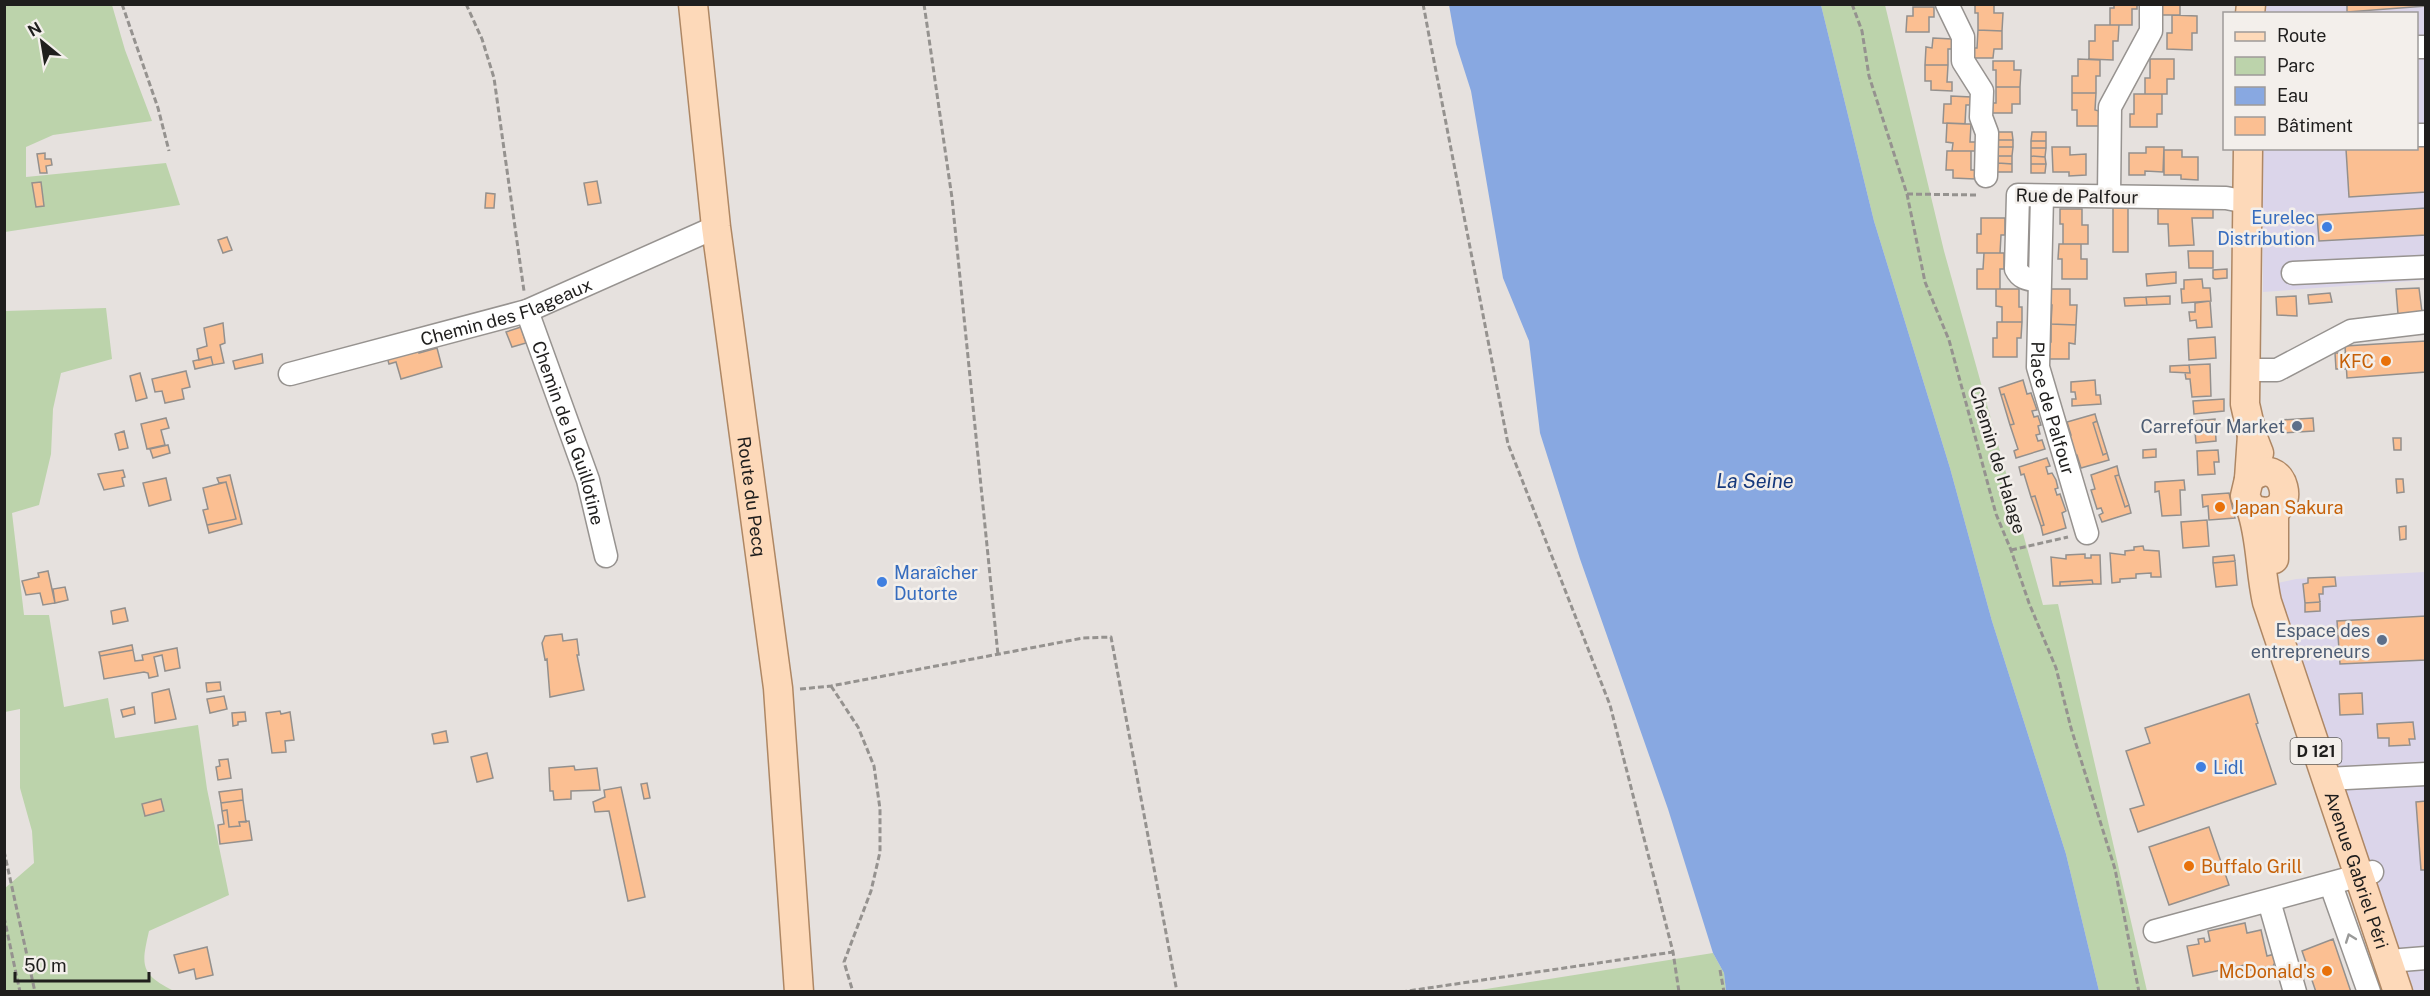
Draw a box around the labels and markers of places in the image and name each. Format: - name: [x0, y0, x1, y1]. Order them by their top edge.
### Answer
- place label: Eurelec Distribution: [2217, 207, 2315, 249]
- marker: Eurelec Distribution: [2320, 220, 2334, 234]
- place label: KFC: [2339, 351, 2374, 372]
- marker: KFC: [2379, 354, 2393, 368]
- place label: Carrefour Market: [2141, 416, 2285, 437]
- marker: Carrefour Market: [2290, 419, 2304, 433]
- place label: Japan Sakura: [2232, 497, 2343, 518]
- marker: Japan Sakura: [2213, 500, 2227, 514]
- place label: Maraîcher Dutorte: [894, 562, 978, 604]
- marker: Maraîcher Dutorte: [875, 575, 889, 589]
- place label: Espace des entrepreneurs: [2251, 620, 2370, 662]
- marker: Espace des entrepreneurs: [2375, 633, 2389, 647]
- place label: Lidl: [2213, 757, 2244, 778]
- marker: Lidl: [2194, 760, 2208, 774]
- place label: Buffalo Grill: [2201, 856, 2302, 877]
- marker: Buffalo Grill: [2182, 859, 2196, 873]
- place label: McDonald's: [2219, 961, 2315, 982]
- marker: McDonald's: [2320, 964, 2334, 978]

